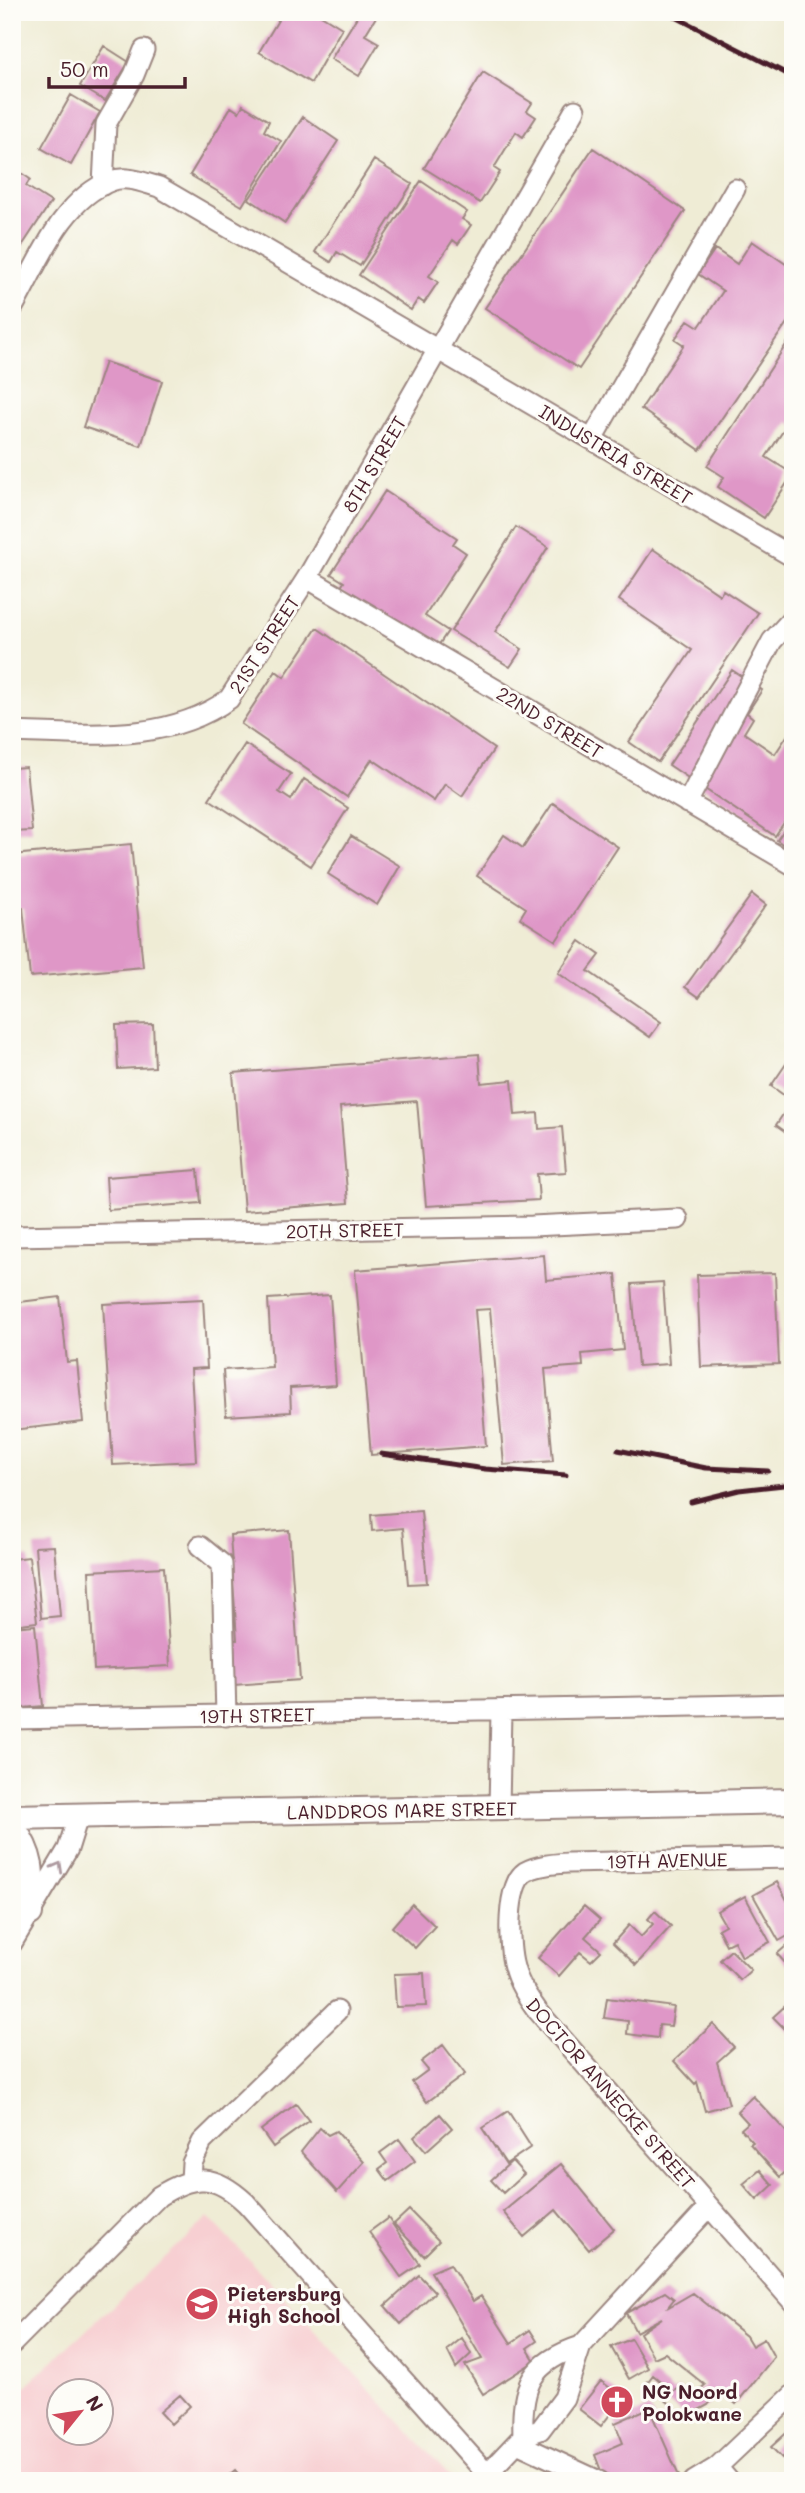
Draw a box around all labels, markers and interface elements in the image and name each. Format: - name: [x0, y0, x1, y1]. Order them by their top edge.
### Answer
- scale bar: [49, 46, 186, 90]
- text: 50 m: [60, 55, 109, 82]
- street label: INDUSTRIA STREET: [535, 398, 697, 510]
- street label: 8TH STREET: [336, 411, 412, 517]
- street label: 21ST STREET: [223, 590, 305, 698]
- street label: 22ND STREET: [492, 680, 608, 764]
- street label: 20TH STREET: [286, 1216, 404, 1244]
- street label: 19TH STREET: [199, 1701, 315, 1729]
- street label: LANDDROS MARE STREET: [287, 1795, 517, 1825]
- street label: 19TH AVENUE: [606, 1846, 728, 1874]
- one-way arrow: [50, 1862, 63, 1874]
- street label: DOCTOR ANNECKE STREET: [521, 1992, 701, 2194]
- place label: Pietersburg High School: [227, 2281, 341, 2328]
- school or university icon: Pietersburg High School: [183, 2285, 221, 2323]
- north arrow: [46, 2378, 116, 2448]
- place label: NG Noord Polokwane: [642, 2379, 742, 2426]
- church icon: NG Noord Polokwane: [598, 2383, 636, 2421]
- text: N: [81, 2391, 110, 2416]

